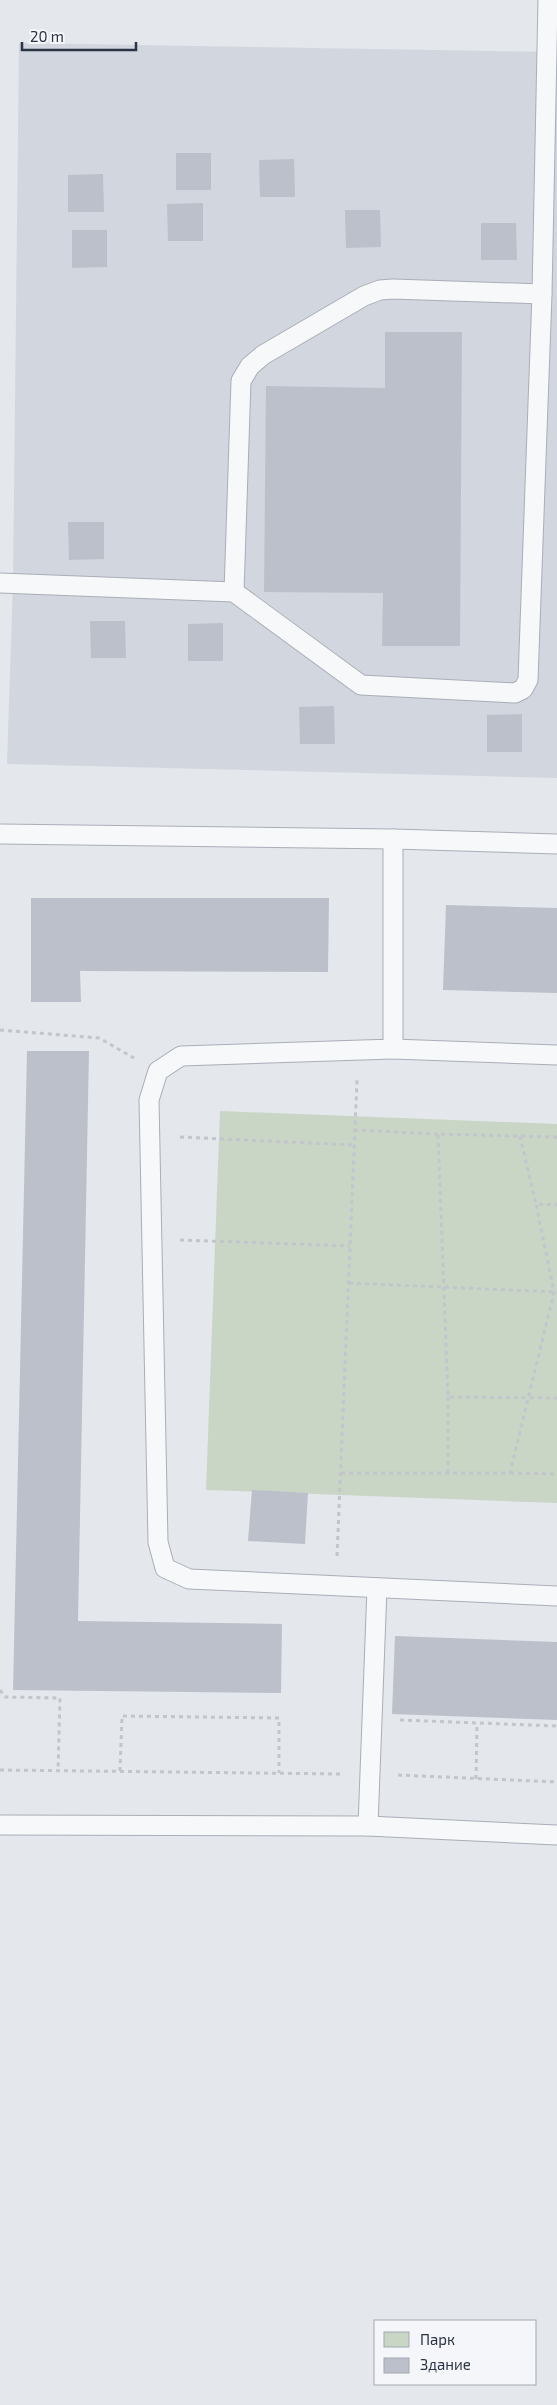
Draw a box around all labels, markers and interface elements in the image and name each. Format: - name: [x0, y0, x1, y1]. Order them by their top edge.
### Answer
- scale bar: [22, 20, 136, 52]
- text: 20 m: [30, 27, 64, 45]
- legend: [374, 2320, 537, 2385]
- text: Парк: [420, 2330, 455, 2348]
- text: Здание: [420, 2355, 471, 2373]

